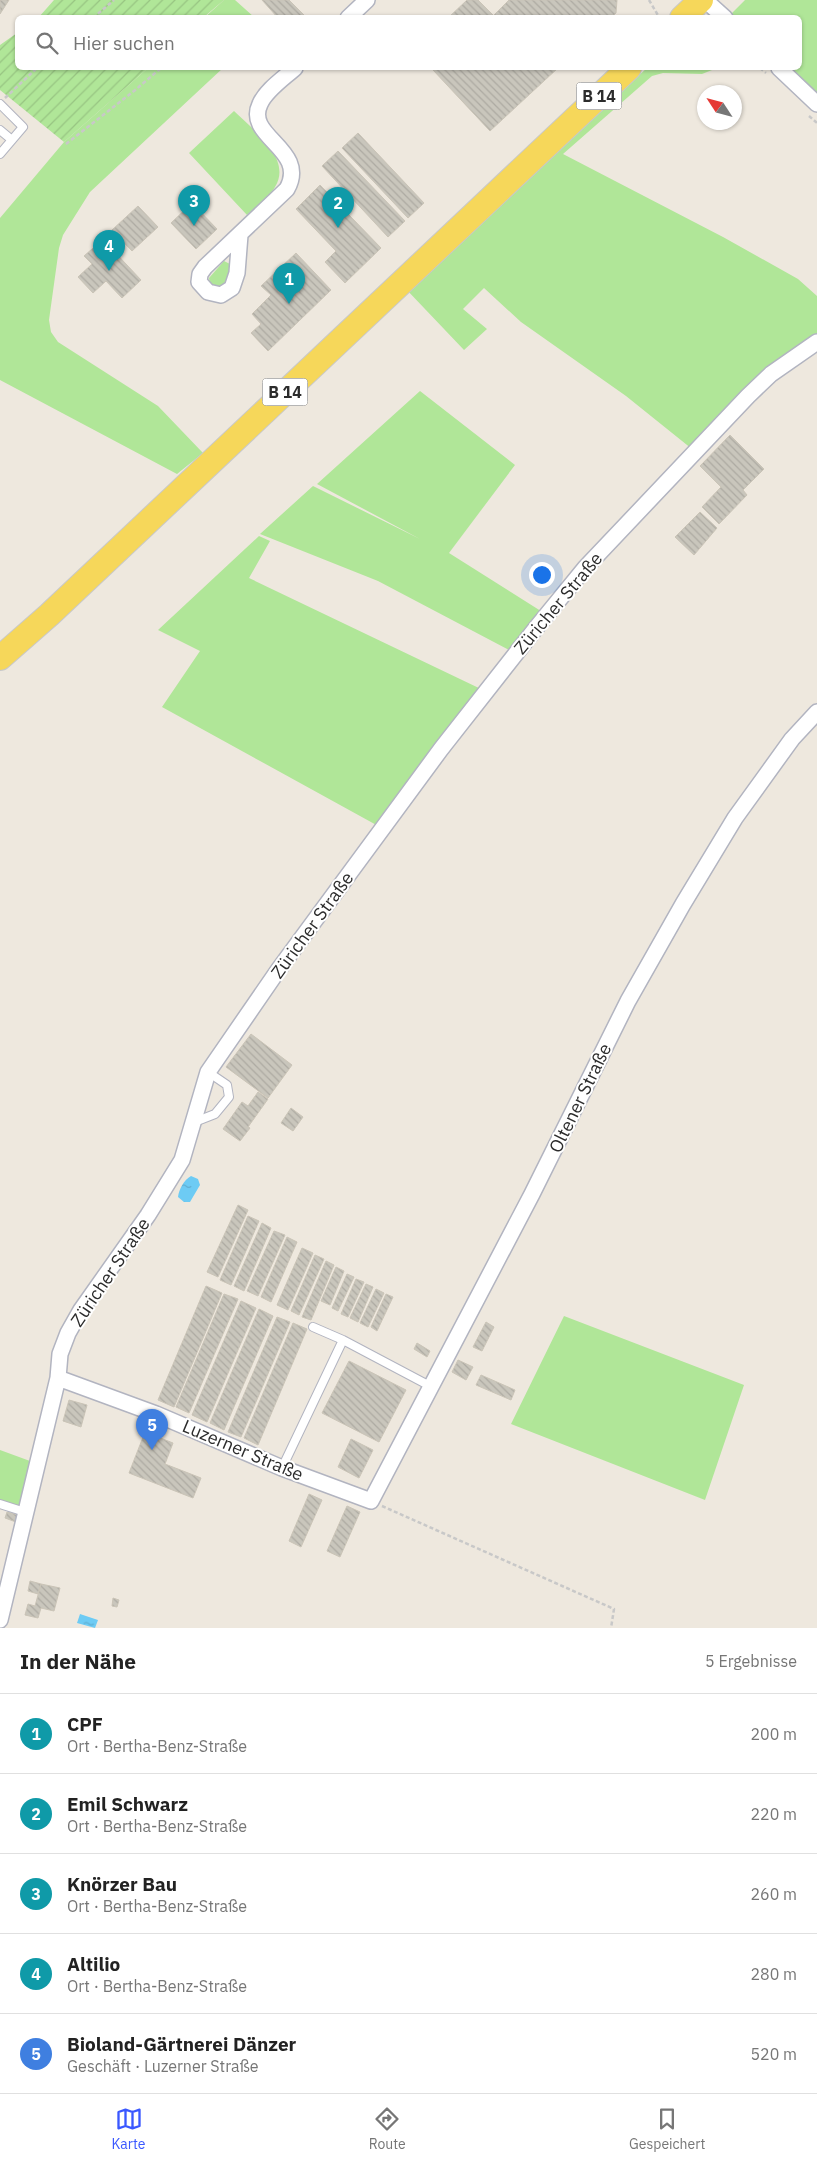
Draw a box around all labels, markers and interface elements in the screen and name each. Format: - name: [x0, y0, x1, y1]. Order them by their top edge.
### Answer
- search box: [15, 15, 802, 70]
- icon: search: [33, 29, 61, 57]
- text: Hier suchen: [73, 31, 175, 55]
- road number: B 14: [576, 82, 622, 110]
- north arrow: [697, 85, 742, 130]
- pin: 3: [178, 185, 210, 226]
- pin: 2: [322, 187, 354, 228]
- pin: 4: [93, 230, 125, 271]
- pin: 1: [273, 263, 305, 304]
- road number: B 14: [262, 378, 308, 406]
- street label: Züricher Straße: [509, 547, 607, 659]
- your location: [529, 562, 555, 588]
- street label: Züricher Straße: [266, 867, 358, 983]
- street label: Oltener Straße: [544, 1039, 616, 1157]
- street label: Züricher Straße: [65, 1213, 155, 1331]
- pin: 5: [136, 1409, 168, 1450]
- street label: Luzerner Straße: [179, 1414, 307, 1486]
- text: In der Nähe: [20, 1647, 136, 1675]
- text: 5 Ergebnisse: [705, 1651, 797, 1671]
- text: CPF: [67, 1712, 103, 1736]
- text: 1: [31, 1724, 41, 1744]
- text: 200 m: [750, 1724, 797, 1744]
- text: Ort · Bertha-Benz-Straße: [67, 1736, 247, 1756]
- text: Emil Schwarz: [67, 1792, 188, 1816]
- text: 2: [31, 1804, 41, 1824]
- text: 220 m: [750, 1804, 797, 1824]
- text: Ort · Bertha-Benz-Straße: [67, 1816, 247, 1836]
- text: Knörzer Bau: [67, 1872, 177, 1896]
- text: 3: [31, 1884, 41, 1904]
- text: 260 m: [750, 1884, 797, 1904]
- text: Ort · Bertha-Benz-Straße: [67, 1896, 247, 1916]
- text: Altilio: [67, 1952, 120, 1976]
- text: 4: [31, 1964, 41, 1984]
- text: 280 m: [750, 1964, 797, 1984]
- text: Ort · Bertha-Benz-Straße: [67, 1976, 247, 1996]
- text: Bioland-Gärtnerei Dänzer: [67, 2032, 296, 2056]
- text: 5: [31, 2044, 41, 2064]
- text: 520 m: [750, 2044, 797, 2064]
- text: Geschäft · Luzerner Straße: [67, 2056, 259, 2076]
- tab: Karte: [112, 2105, 146, 2153]
- tab: Route: [369, 2105, 406, 2153]
- tab: Gespeichert: [629, 2105, 705, 2153]

